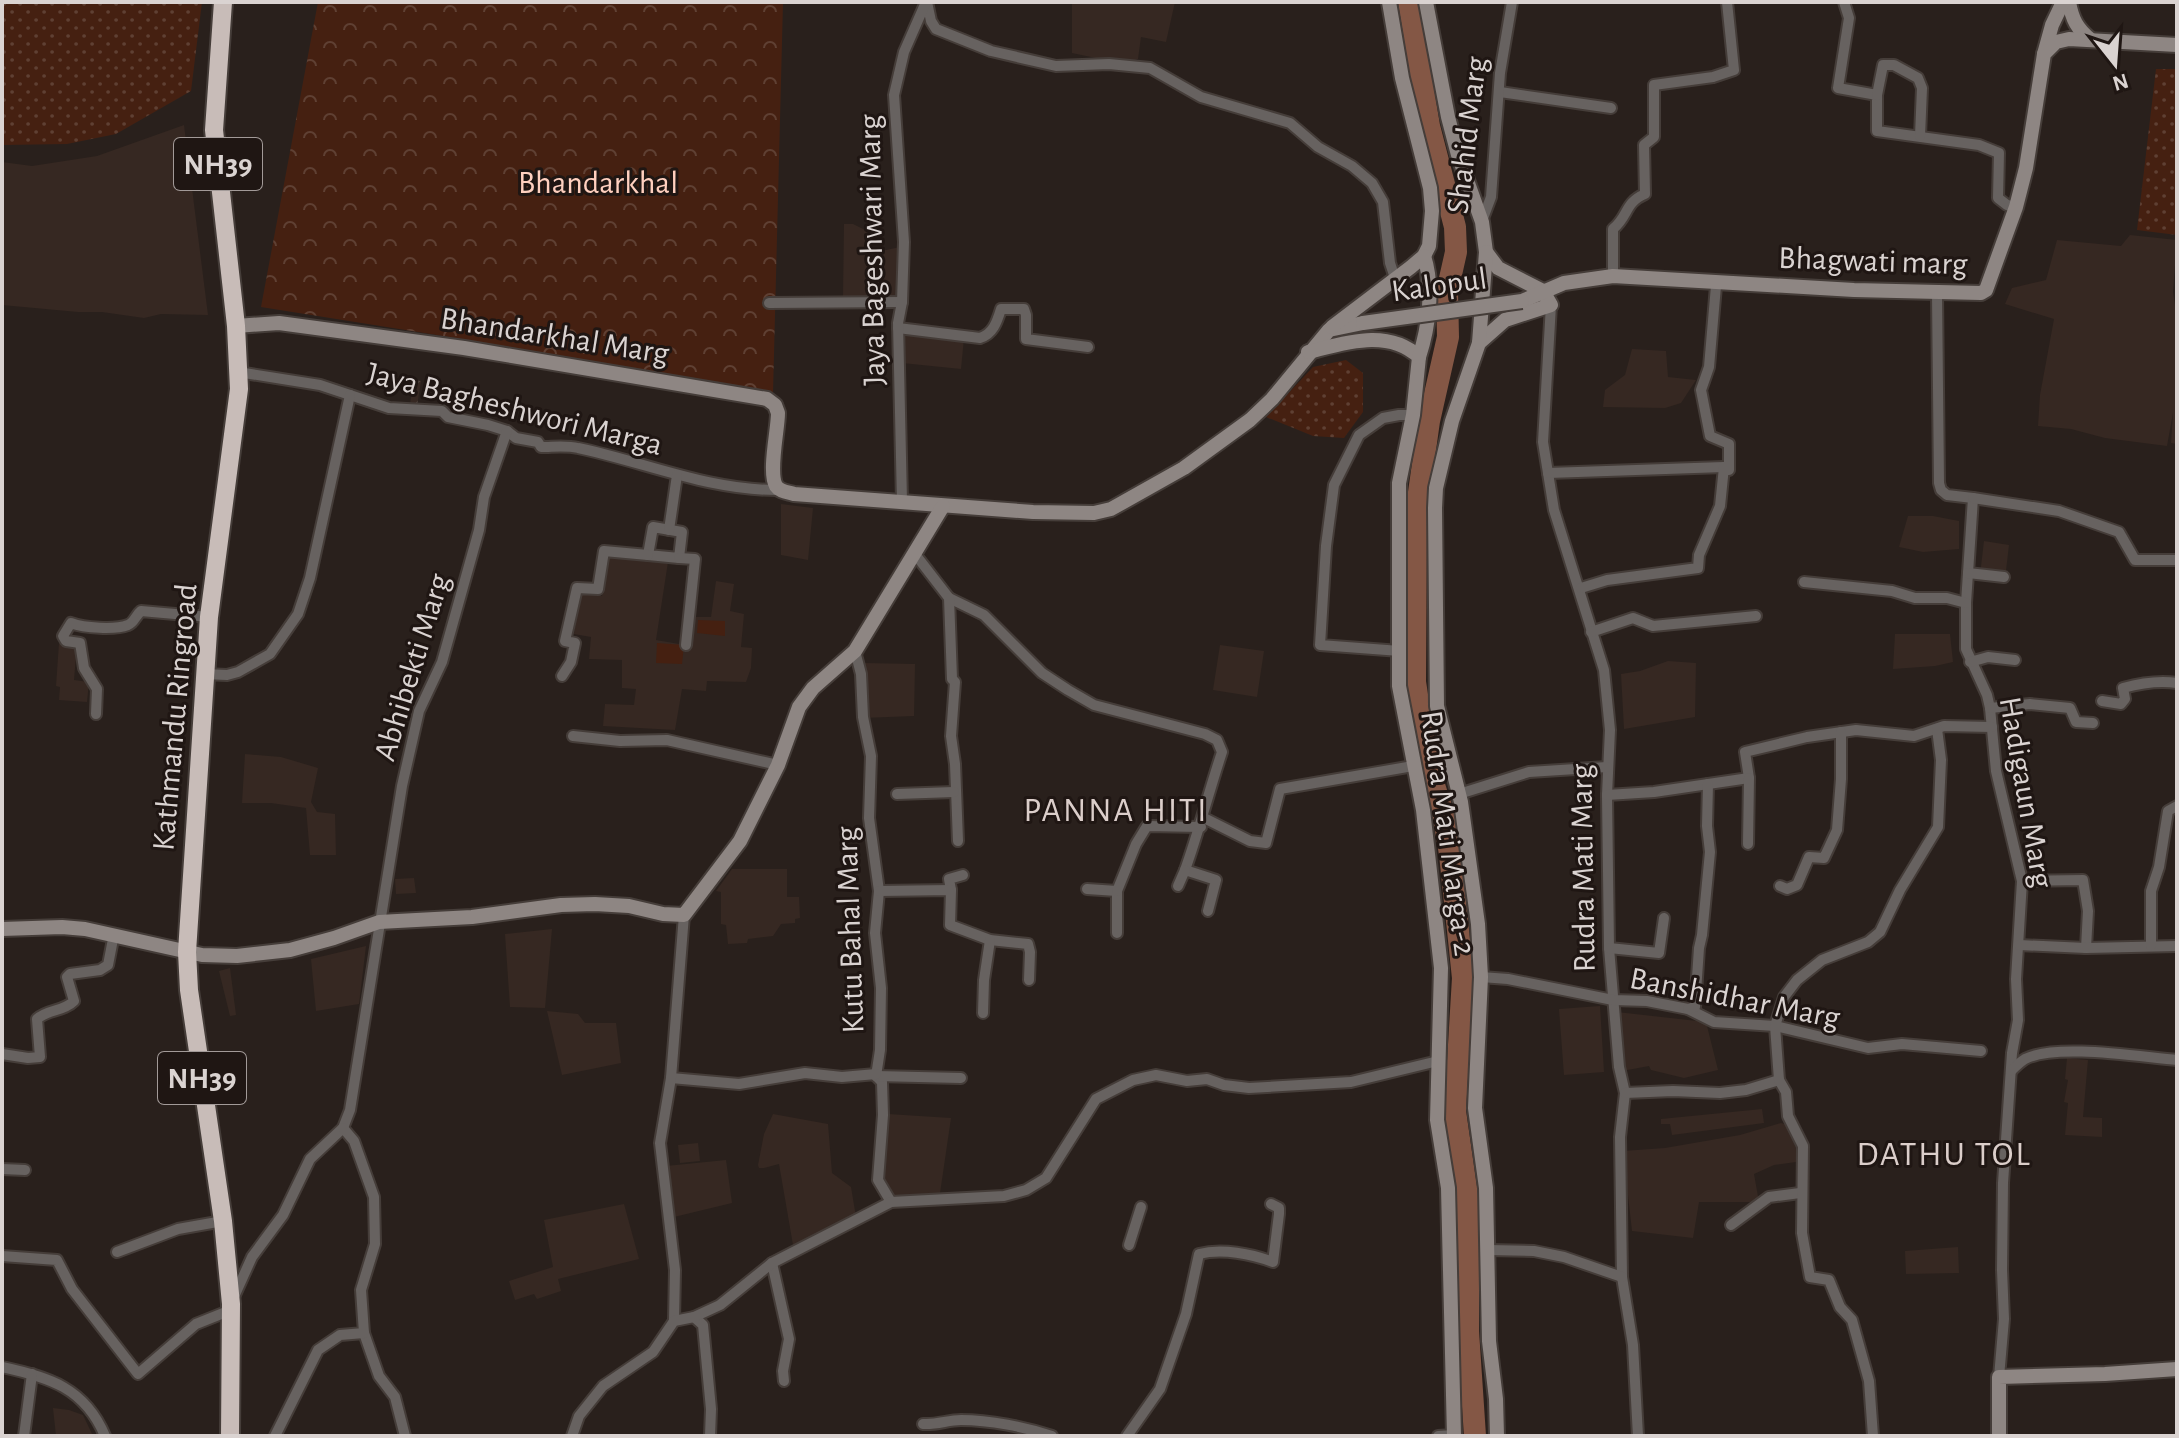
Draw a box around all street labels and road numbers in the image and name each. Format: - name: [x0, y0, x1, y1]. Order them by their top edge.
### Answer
- street label: Shahid Marg: [1441, 54, 1493, 215]
- street label: Jaya Bageshwari Marg: [854, 114, 890, 386]
- road number: NH39: [174, 138, 262, 190]
- street label: Bhagwati marg: [1778, 242, 1969, 280]
- street label: Kalopul: [1389, 262, 1489, 308]
- street label: Bhandarkhal Marg: [438, 302, 672, 370]
- street label: Jaya Bagheshwori Marga: [364, 357, 666, 461]
- street label: Abhibekti Marg: [368, 570, 456, 765]
- street label: Kathmandu Ringroad: [147, 582, 203, 852]
- street label: Hadigaun Marg: [1993, 694, 2059, 891]
- street label: Rudra Mati Marga-2: [1415, 709, 1481, 958]
- street label: Rudra Mati Marg: [1565, 763, 1601, 972]
- street label: Kutu Bahal Marg: [830, 826, 870, 1034]
- street label: Banshidhar Marg: [1627, 962, 1843, 1034]
- road number: NH39: [158, 1052, 246, 1104]

